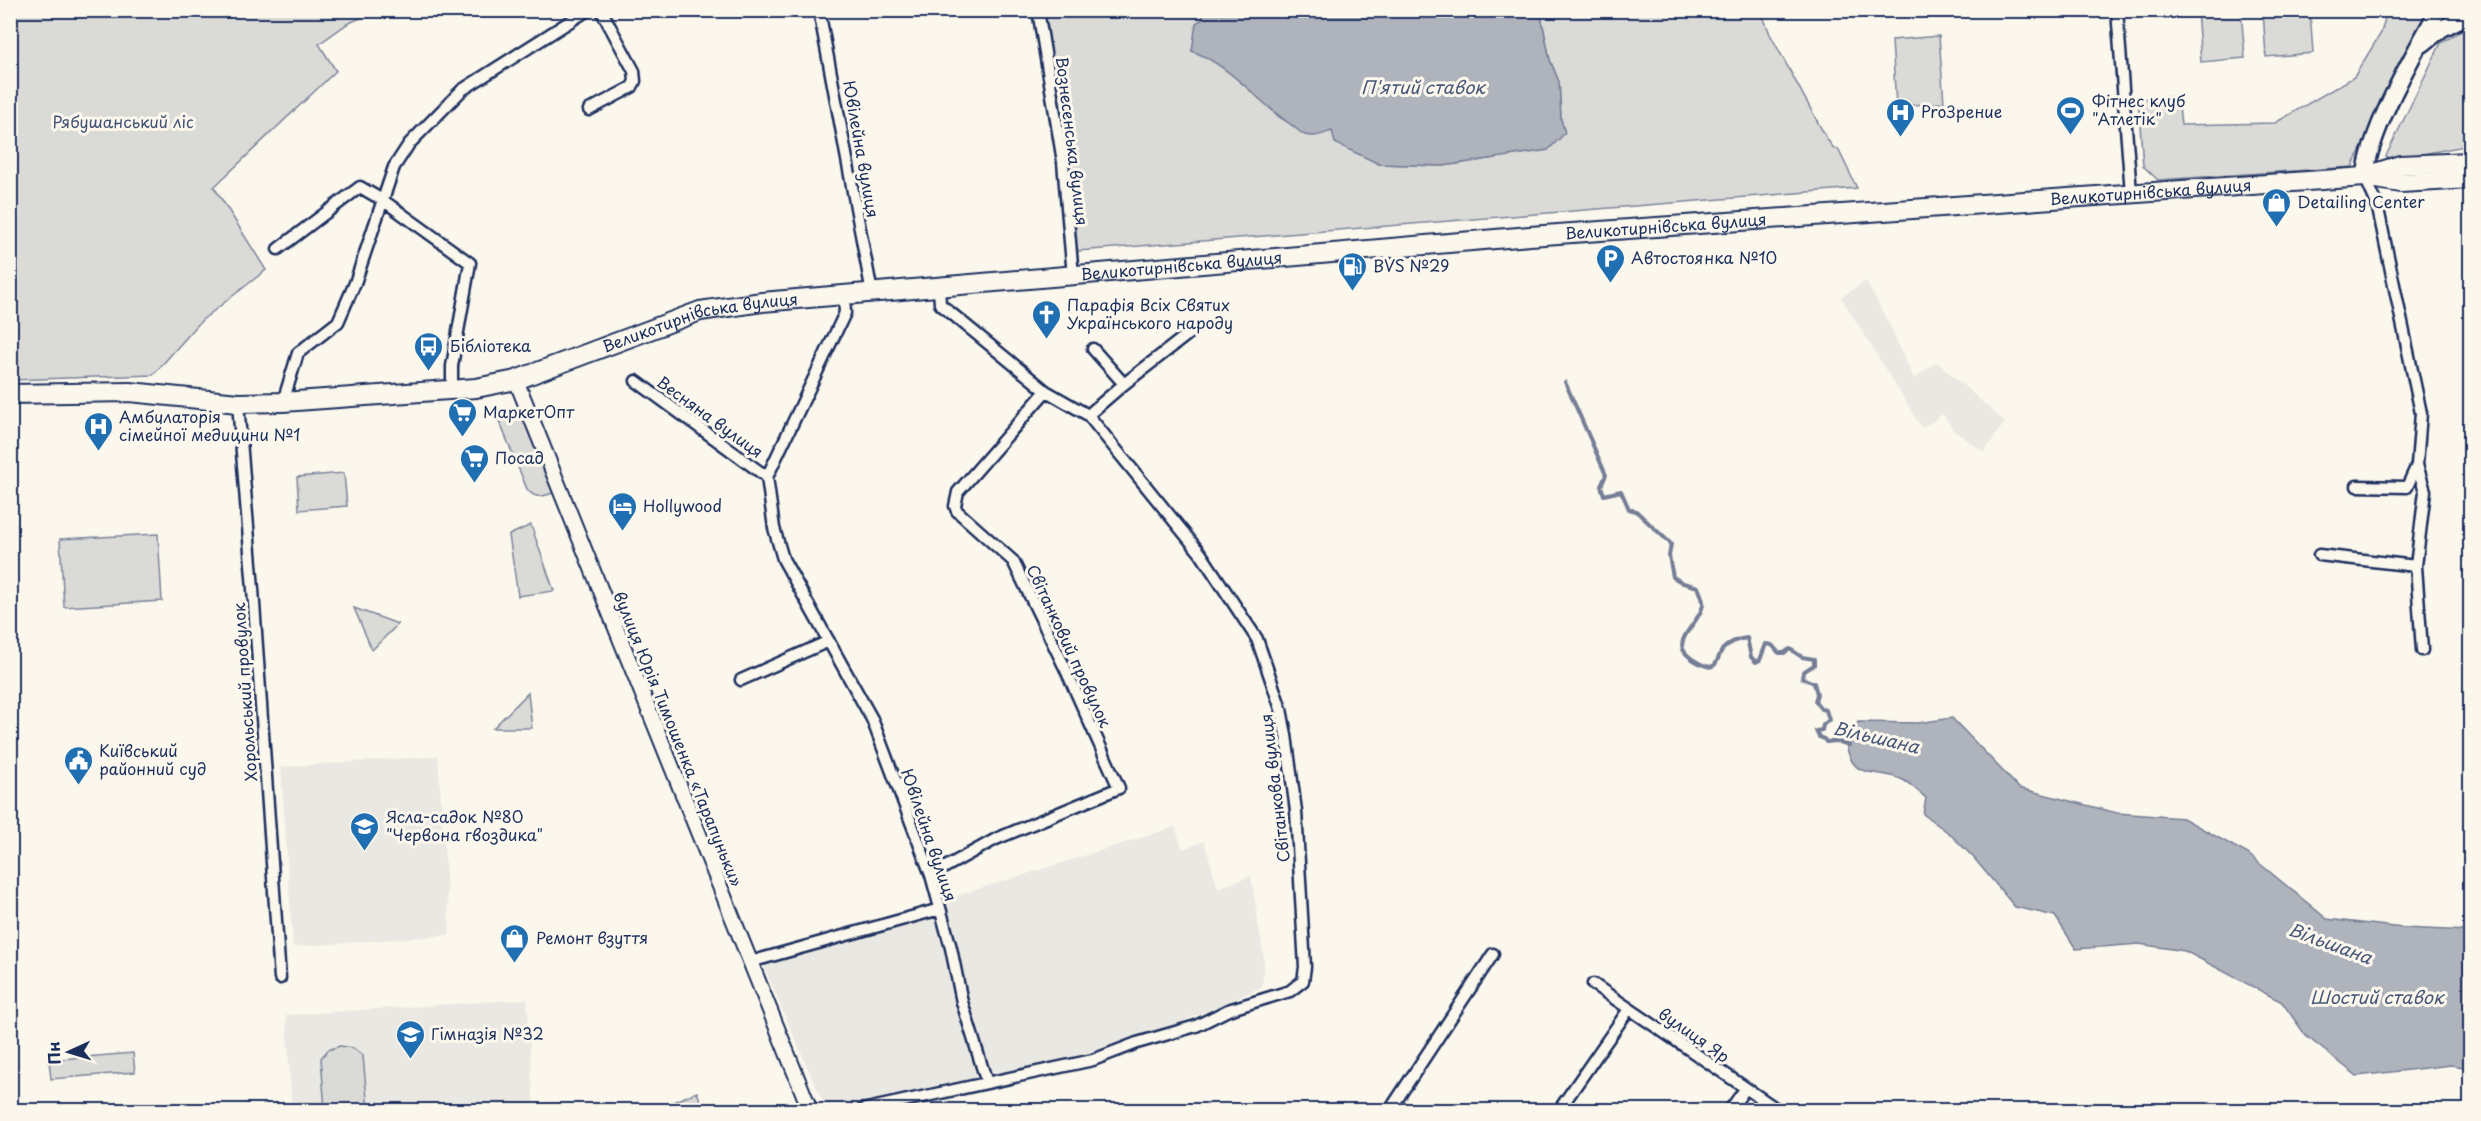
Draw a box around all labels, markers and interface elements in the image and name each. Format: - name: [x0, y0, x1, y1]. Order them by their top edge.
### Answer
- street label: Вознесенська вулиця: [1051, 55, 1095, 227]
- water label: П'ятий ставок: [1361, 73, 1486, 100]
- street label: Ювілейна вулиця: [838, 78, 886, 219]
- place label: Фітнес клуб "Атлетік": [2092, 88, 2186, 130]
- sports icon: Фітнес клуб "Атлетік": [2055, 94, 2087, 136]
- hospital icon: ProЗрение: [1884, 96, 1916, 138]
- place label: ProЗрение: [1921, 99, 2002, 123]
- park label: Рябушанський ліс: [52, 109, 194, 133]
- street label: Великотирнівська вулиця: [2049, 172, 2252, 210]
- shop icon: Detailing Center: [2260, 186, 2292, 228]
- place label: Detailing Center: [2297, 189, 2425, 213]
- street label: Великотирнівська вулиця: [1564, 206, 1767, 245]
- parking icon: Автостоянка №10: [1594, 242, 1626, 284]
- street label: Великотирнівська вулиця: [1080, 244, 1283, 286]
- place label: Автостоянка №10: [1631, 245, 1777, 269]
- fuel station icon: BVS №29: [1336, 250, 1368, 292]
- place label: BVS №29: [1373, 253, 1449, 277]
- street label: Великотирнівська вулиця: [599, 286, 799, 358]
- place label: Парафія Всіх Святих Українського народу: [1067, 292, 1233, 334]
- church icon: Парафія Всіх Святих Українського народу: [1030, 298, 1062, 340]
- bus stop icon: Бібліотека: [413, 330, 445, 372]
- place label: Бібліотека: [450, 333, 531, 357]
- street label: Весняна вулиця: [652, 369, 769, 463]
- supermarket icon: МаркетОпт: [446, 396, 478, 438]
- place label: МаркетОпт: [483, 399, 575, 423]
- place label: Амбулаторія сімейної медицини №1: [119, 404, 300, 446]
- hospital icon: Амбулаторія сімейної медицини №1: [82, 410, 114, 452]
- supermarket icon: Посад: [458, 442, 490, 484]
- place label: Посад: [495, 445, 544, 469]
- hotel icon: Hollywood: [606, 490, 638, 532]
- place label: Hollywood: [643, 493, 722, 517]
- street label: Світанковий провулок: [1022, 560, 1118, 731]
- street label: вулиця Юрія Тимошенка «Тарапуньки»: [608, 587, 749, 890]
- street label: Хорольський провулок: [226, 601, 262, 782]
- street label: Світанкова вулиця: [1253, 713, 1295, 864]
- water label: Вільшана: [1831, 714, 1923, 760]
- place label: Київський районний суд: [99, 738, 206, 780]
- public building icon: Київський районний суд: [62, 744, 94, 786]
- street label: Ювілейна вулиця: [896, 765, 964, 904]
- place label: Ясла-садок №80 "Червона гвоздика": [386, 804, 543, 846]
- school or university icon: Ясла-садок №80 "Червона гвоздика": [349, 810, 381, 852]
- water label: Вільшана: [2285, 915, 2377, 970]
- shop icon: Ремонт взуття: [499, 922, 531, 964]
- place label: Ремонт взуття: [536, 925, 648, 949]
- water label: Шостий ставок: [2310, 983, 2445, 1010]
- street label: вулиця Яр: [1654, 1001, 1735, 1068]
- school or university icon: Гімназія №32: [394, 1018, 426, 1060]
- place label: Гімназія №32: [431, 1021, 544, 1045]
- north arrow: [39, 1022, 99, 1082]
- text: Пн: [40, 1041, 66, 1066]

